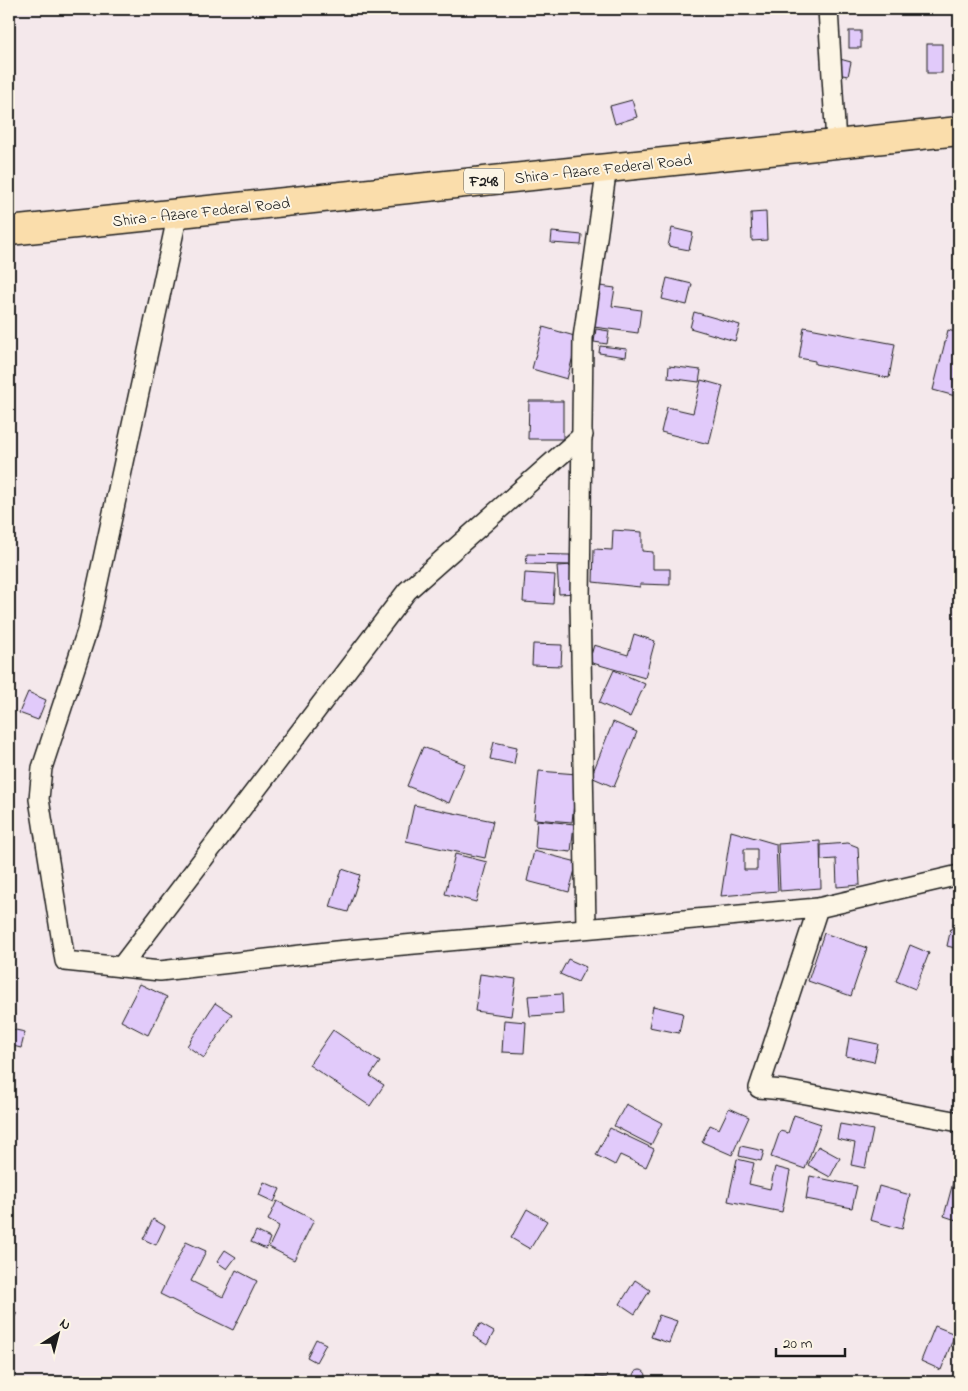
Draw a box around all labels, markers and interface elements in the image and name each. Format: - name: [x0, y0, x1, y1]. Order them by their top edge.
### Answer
- street label: Shira - Azare Federal Road: [513, 149, 693, 191]
- road number: F248: [464, 168, 504, 194]
- street label: Shira - Azare Federal Road: [111, 192, 291, 234]
- north arrow: [32, 1308, 82, 1358]
- text: N: [55, 1313, 75, 1336]
- scale bar: [776, 1326, 844, 1358]
- text: 20 m: [783, 1333, 813, 1355]

